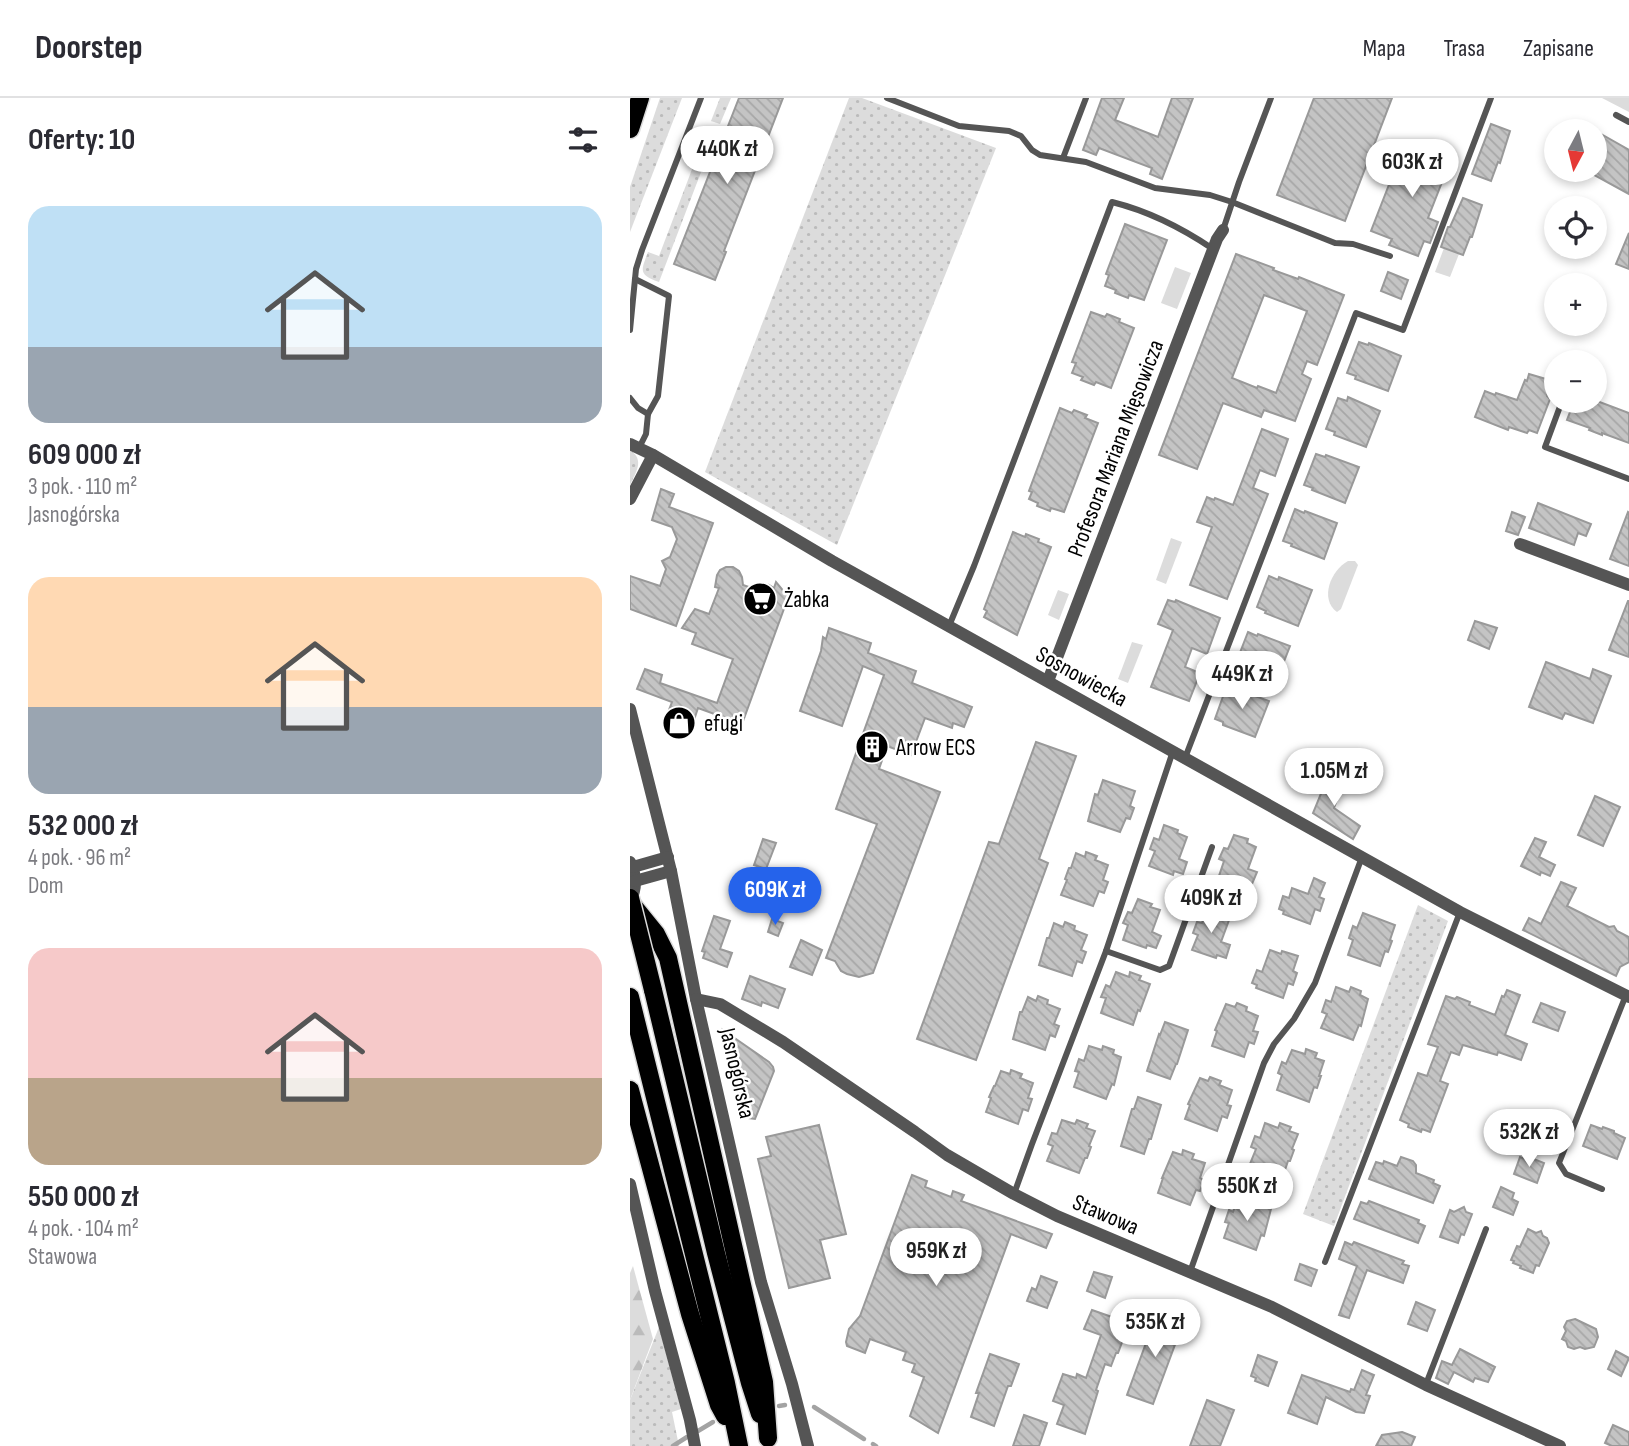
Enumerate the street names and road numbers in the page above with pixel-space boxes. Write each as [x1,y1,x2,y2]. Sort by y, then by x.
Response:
street label: Profesora Mariana Mięsowicza [1062,336,1170,561]
street label: Sosnowiecka [1031,640,1132,713]
street label: Jasnogórska [713,1024,761,1121]
street label: Stawowa [1068,1189,1143,1241]

